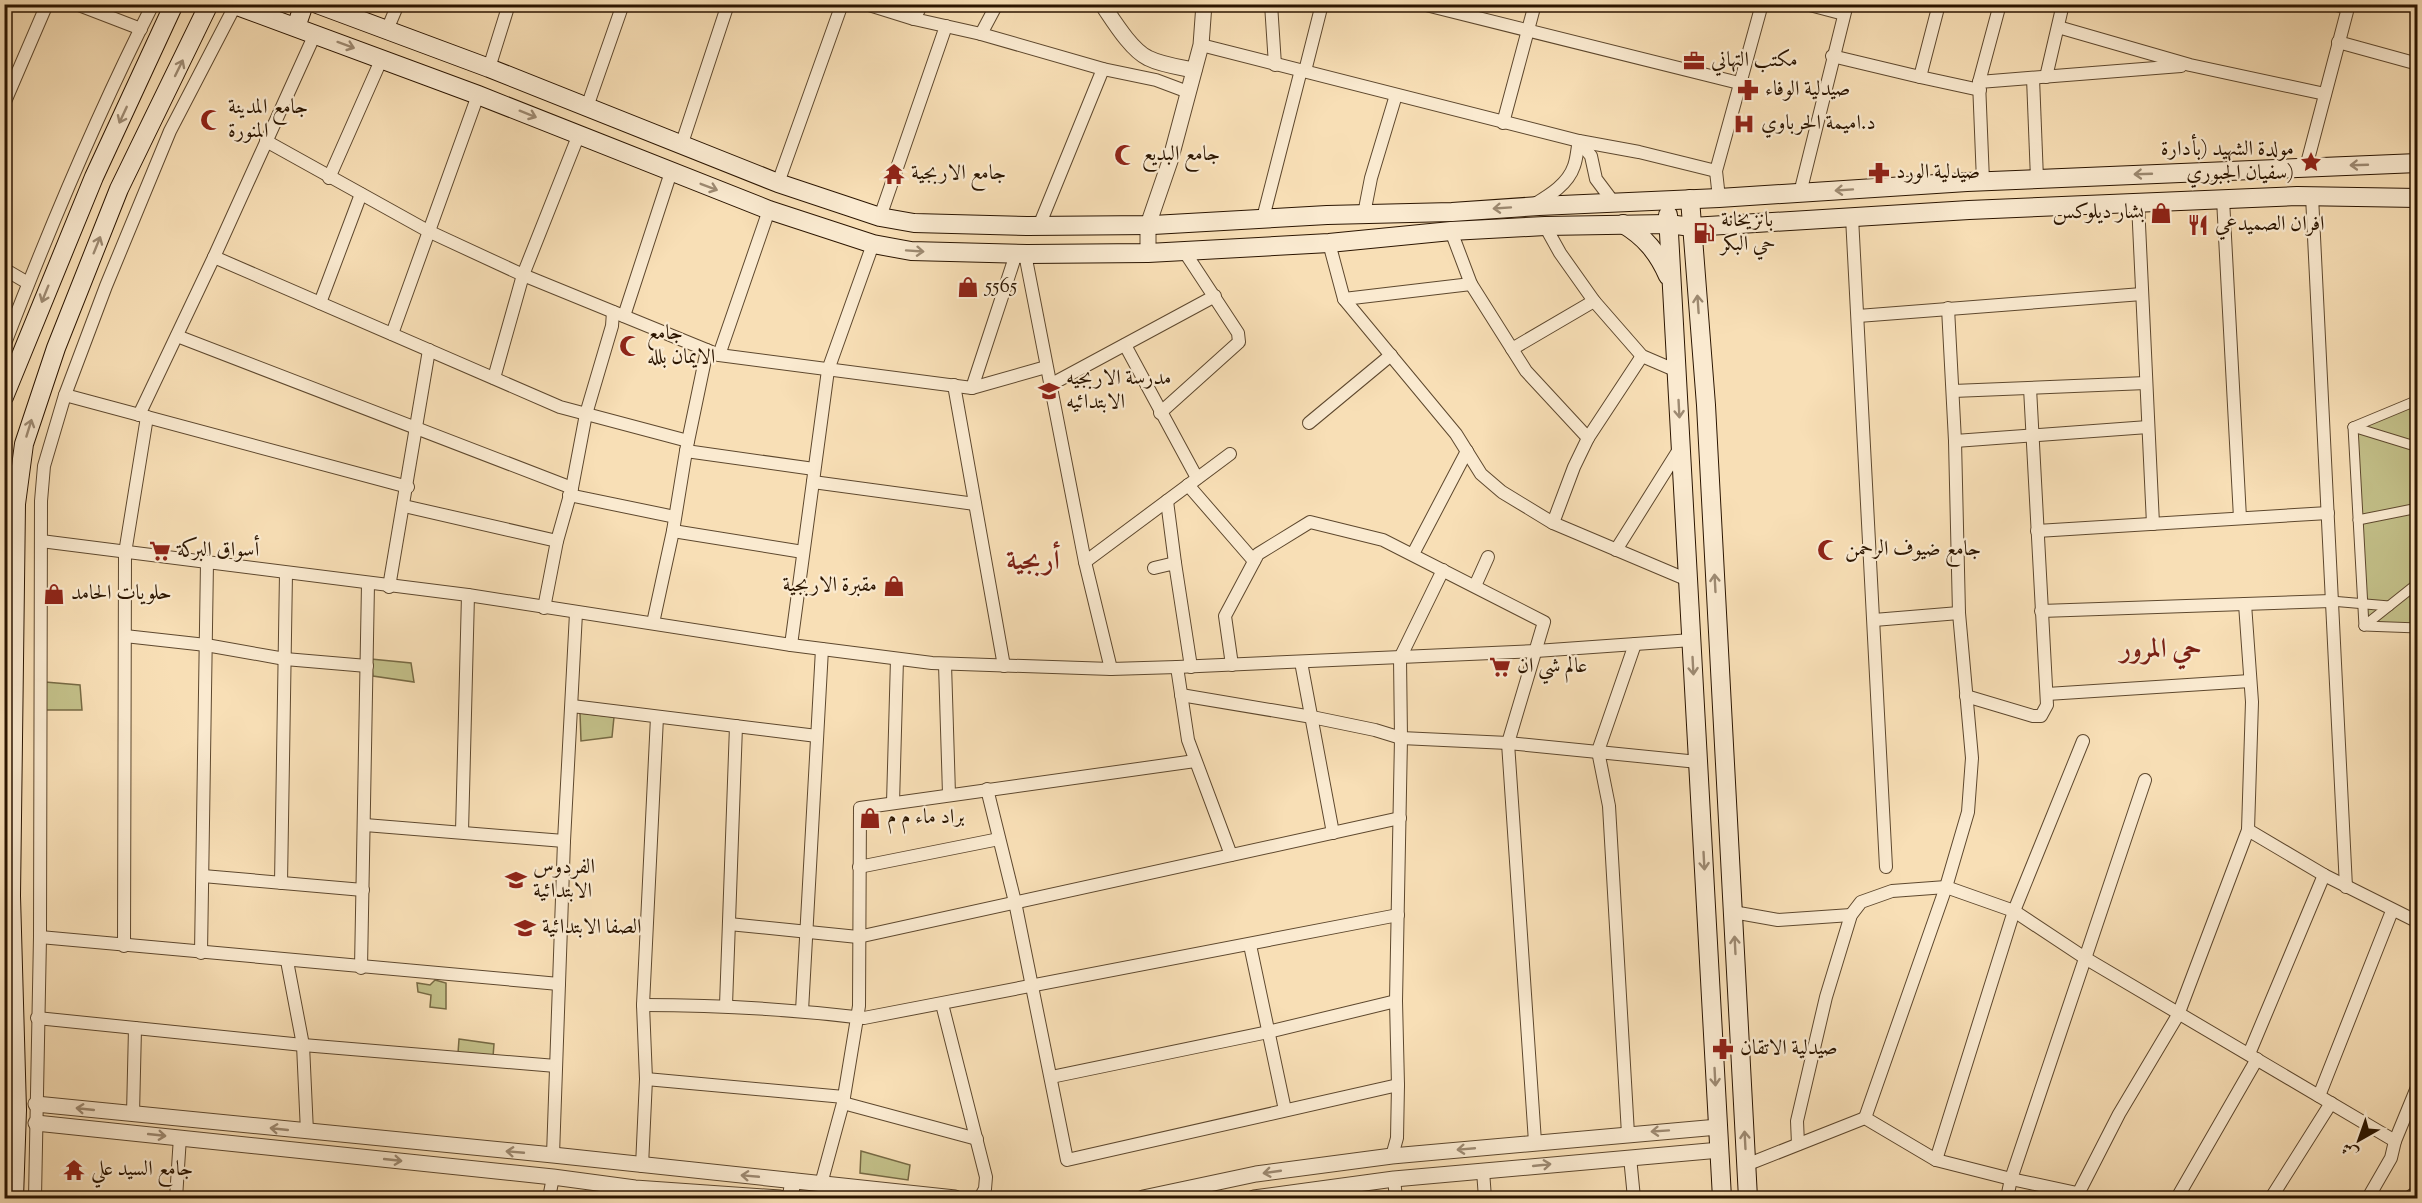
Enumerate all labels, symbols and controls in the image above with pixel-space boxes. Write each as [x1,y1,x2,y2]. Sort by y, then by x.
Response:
one-way arrow [336,40,355,51]
place label: مكتب التهاني [1711,46,1798,76]
office icon: مكتب التهاني [1682,49,1706,73]
one-way arrow [173,59,185,77]
place label: صيدلية الوفاء [1765,75,1850,105]
pharmacy icon: صيدلية الوفاء [1736,78,1760,102]
place label: جامع المدينة المنورة [228,93,308,147]
one-way arrow [116,105,128,123]
mosque icon: جامع المدينة المنورة [199,108,223,132]
place label: د.اميمة الحرباوي [1761,109,1876,139]
one-way arrow [519,110,537,121]
hospital icon: د.اميمة الحرباوي [1732,112,1756,136]
place label: مولدة الشهيد (بأدارة سفيان الجبوري) [2161,133,2294,189]
place label: جامع البديع [1142,140,1220,172]
mosque icon: جامع البديع [1113,143,1137,167]
place icon: مولدة الشهيد (بأدارة سفيان الجبوري) [2299,150,2323,174]
place label: صيدلية الورد [1896,158,1980,188]
place label: جامع الاربجية [911,159,1006,191]
one-way arrow [2350,160,2370,171]
pharmacy icon: صيدلية الورد [1867,161,1891,185]
temple icon: جامع الاربجية [882,162,906,186]
one-way arrow [2134,169,2154,180]
one-way arrow [700,182,718,193]
one-way arrow [1834,185,1854,196]
place label: بشار ديلوكس [2053,198,2144,228]
shop icon: بشار ديلوكس [2149,201,2173,225]
one-way arrow [1493,203,1513,214]
place label: بانزيخانة حي البكر [1719,206,1776,260]
place label: افران الصميدعي [2215,210,2325,240]
restaurant icon: افران الصميدعي [2186,213,2210,237]
fuel station icon: بانزيخانة حي البكر [1692,221,1716,245]
one-way arrow [92,236,103,255]
one-way arrow [905,246,924,257]
place label: 5565 [984,272,1017,302]
shop icon: 5565 [956,275,980,299]
one-way arrow [39,284,50,302]
one-way arrow [1692,295,1703,315]
place label: جامع الايمان بلله [647,319,715,373]
mosque icon: جامع الايمان بلله [618,334,642,358]
place label: مدرسة الاربجيه الابتدائيه [1066,364,1172,418]
school or university icon: مدرسة الاربجيه الابتدائيه [1037,379,1061,403]
one-way arrow [1674,398,1685,418]
one-way arrow [24,418,35,437]
place label: أسواق البركة [176,534,259,566]
place label: جامع ضيوف الرحمن [1845,535,1981,567]
mosque icon: جامع ضيوف الرحمن [1816,538,1840,562]
supermarket icon: أسواق البركة [148,539,172,563]
district label: أربجية [1006,541,1060,582]
place label: مقبرة الاربجية [782,571,877,601]
one-way arrow [1710,573,1721,593]
shop icon: مقبرة الاربجية [882,574,906,598]
place label: حلويات الحامد [71,579,172,609]
shop icon: حلويات الحامد [42,582,66,606]
district label: حي المرور [2117,631,2202,670]
place label: عالم شي ان [1517,652,1587,685]
supermarket icon: عالم شي ان [1488,655,1512,679]
one-way arrow [1688,656,1699,676]
place label: براد ماء م م [887,803,965,834]
shop icon: براد ماء م م [858,806,882,830]
one-way arrow [1698,850,1709,870]
place label: الفردوس الابتدائية [533,853,595,907]
school or university icon: الفردوس الابتدائية [504,868,528,892]
place label: الصفا الابتدائية [542,913,642,943]
school or university icon: الصفا الابتدائية [513,916,537,940]
one-way arrow [1730,936,1741,956]
place label: صيدلية الاتقان [1740,1034,1838,1064]
pharmacy icon: صيدلية الاتقان [1711,1037,1735,1061]
one-way arrow [1710,1066,1721,1086]
one-way arrow [75,1103,95,1114]
north arrow [2329,1110,2389,1170]
one-way arrow [269,1123,289,1134]
one-way arrow [1650,1126,1670,1137]
one-way arrow [147,1130,166,1141]
one-way arrow [1740,1131,1751,1151]
text: ش [2337,1136,2364,1163]
one-way arrow [1456,1144,1476,1155]
one-way arrow [505,1146,525,1157]
place label: جامع السيد علي [91,1155,193,1188]
one-way arrow [382,1155,402,1166]
temple icon: جامع السيد علي [62,1158,86,1182]
one-way arrow [1531,1159,1551,1170]
one-way arrow [1263,1167,1283,1178]
one-way arrow [741,1170,761,1181]

